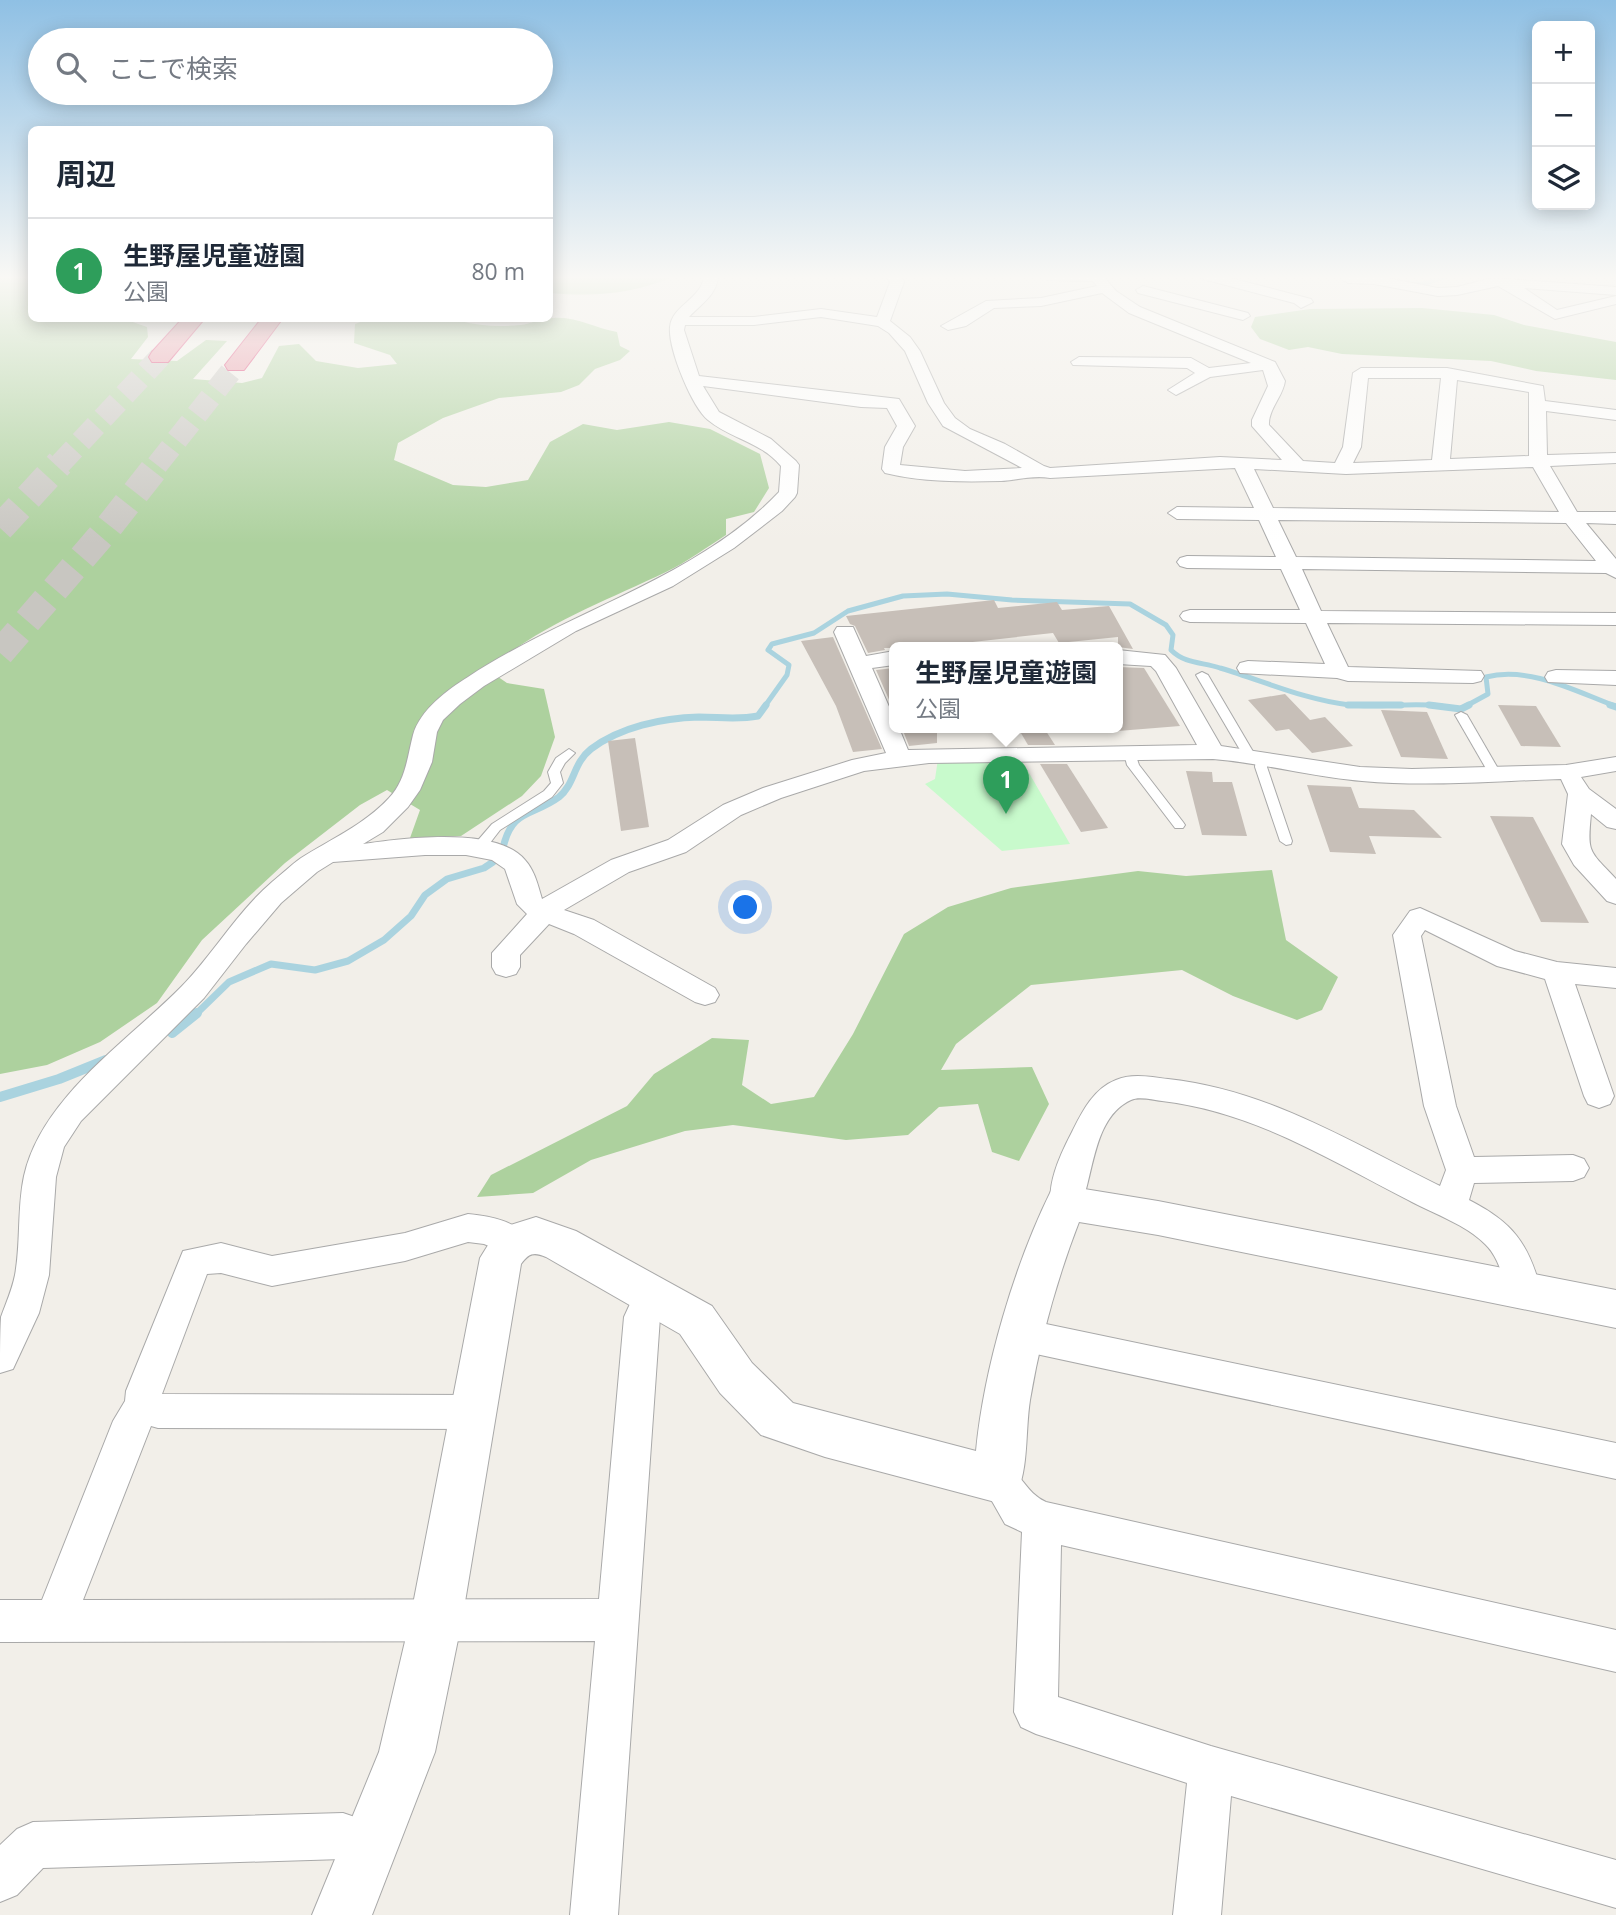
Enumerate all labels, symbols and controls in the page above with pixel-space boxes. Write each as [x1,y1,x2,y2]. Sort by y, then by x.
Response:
map controls [1532,21,1595,210]
button: + [1532,21,1595,84]
search box [28,28,553,105]
icon: search [52,48,90,86]
text: ここで検索 [108,50,238,86]
button: − [1532,84,1595,147]
button: layers [1532,147,1595,210]
text: 周辺 [56,153,116,194]
text: 生野屋児童遊園 [123,237,305,273]
text: 1 [72,255,86,287]
text: 80 m [471,255,525,287]
text: 公園 [123,275,169,307]
popup [889,642,1123,733]
text: 生野屋児童遊園 [915,654,1097,690]
text: 公園 [915,692,961,724]
pin: 1 [983,756,1029,814]
your location [728,890,762,924]

